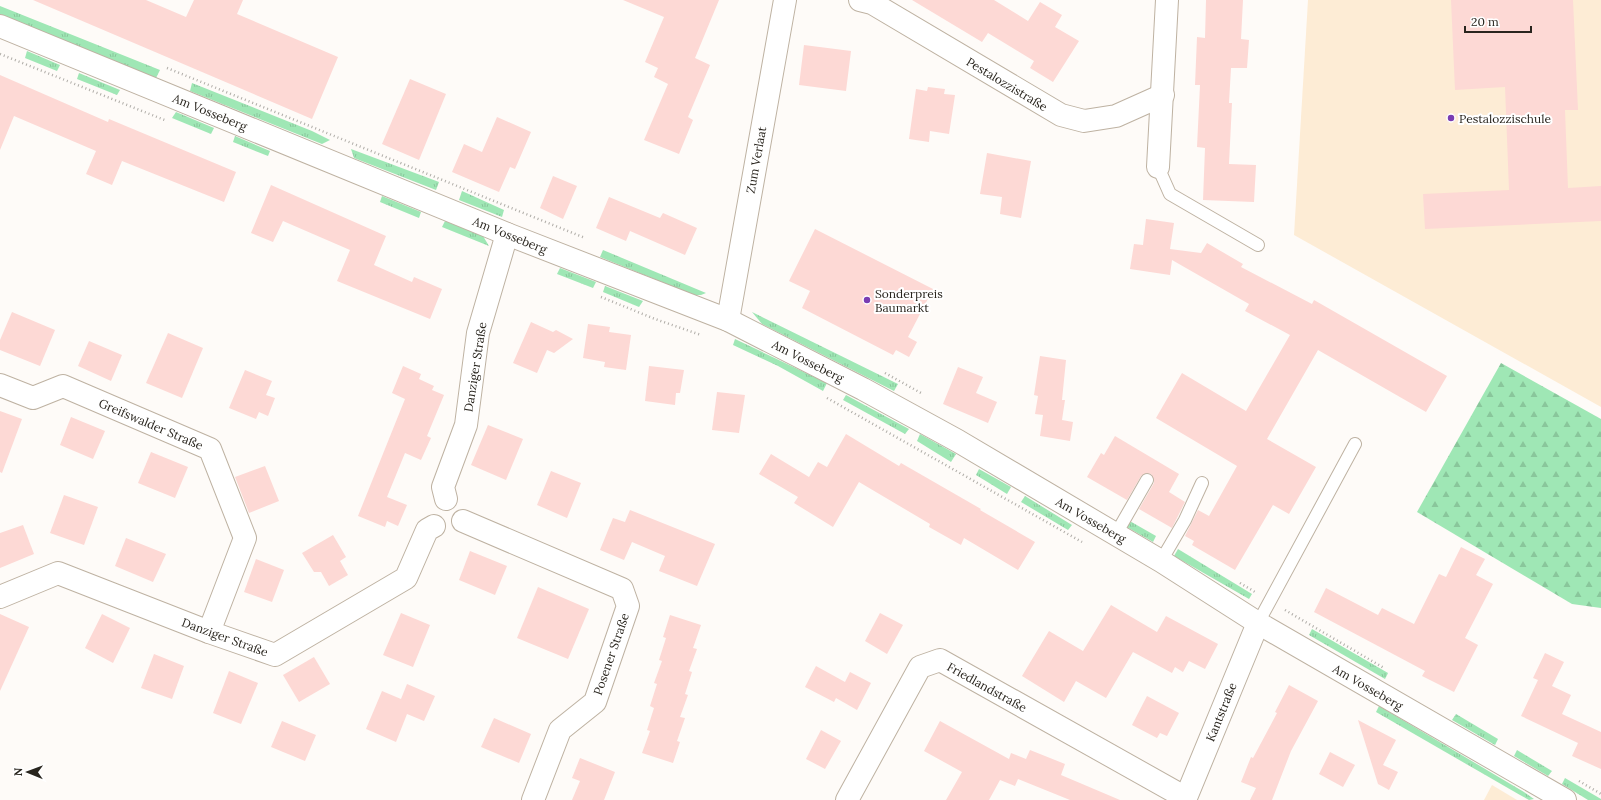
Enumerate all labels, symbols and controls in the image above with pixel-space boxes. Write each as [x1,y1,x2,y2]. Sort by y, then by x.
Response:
scale bar [1465,8,1531,34]
text: 20 m [1471,14,1499,29]
street label: Pestalozzistraße [964,54,1051,114]
street label: Am Vosseberg [170,90,250,134]
place label: Pestalozzischule [1459,111,1551,126]
marker: Pestalozzischule [1446,113,1456,123]
street label: Zum Verlaat [743,125,769,195]
street label: Am Vosseberg [470,213,550,257]
place label: Sonderpreis Baumarkt [875,286,943,315]
marker: Sonderpreis Baumarkt [862,295,872,305]
street label: Danziger Straße [460,321,490,413]
street label: Am Vosseberg [769,336,847,386]
street label: Greifswalder Straße [96,395,206,453]
street label: Am Vosseberg [1052,493,1129,546]
street label: Posener Straße [590,611,632,697]
street label: Danziger Straße [180,614,271,660]
street label: Friedlandstraße [945,659,1030,715]
street label: Am Vosseberg [1329,660,1406,713]
street label: Kantstraße [1202,680,1240,744]
north arrow [8,752,48,792]
text: N [11,767,25,776]

